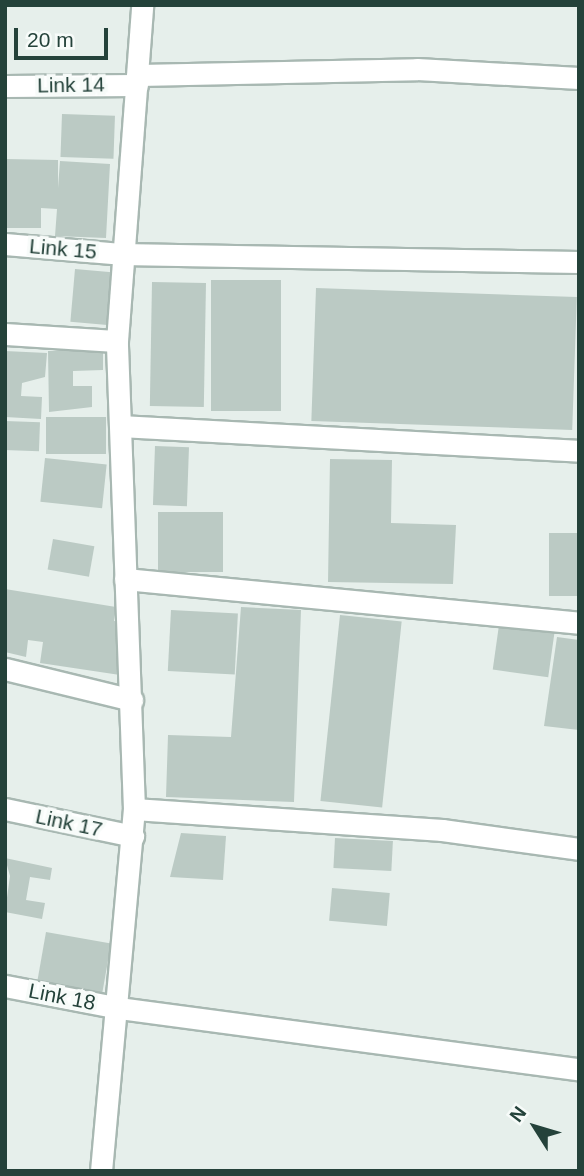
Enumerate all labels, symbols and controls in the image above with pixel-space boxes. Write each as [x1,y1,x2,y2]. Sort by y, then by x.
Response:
scale bar [18,14,112,58]
text: 20 m [27,28,74,51]
street label: Link 14 [37,72,105,98]
street label: Link 15 [28,233,98,265]
street label: Link 17 [33,804,105,842]
street label: Link 18 [26,978,98,1016]
north arrow [500,1092,570,1162]
text: N [505,1102,530,1126]

